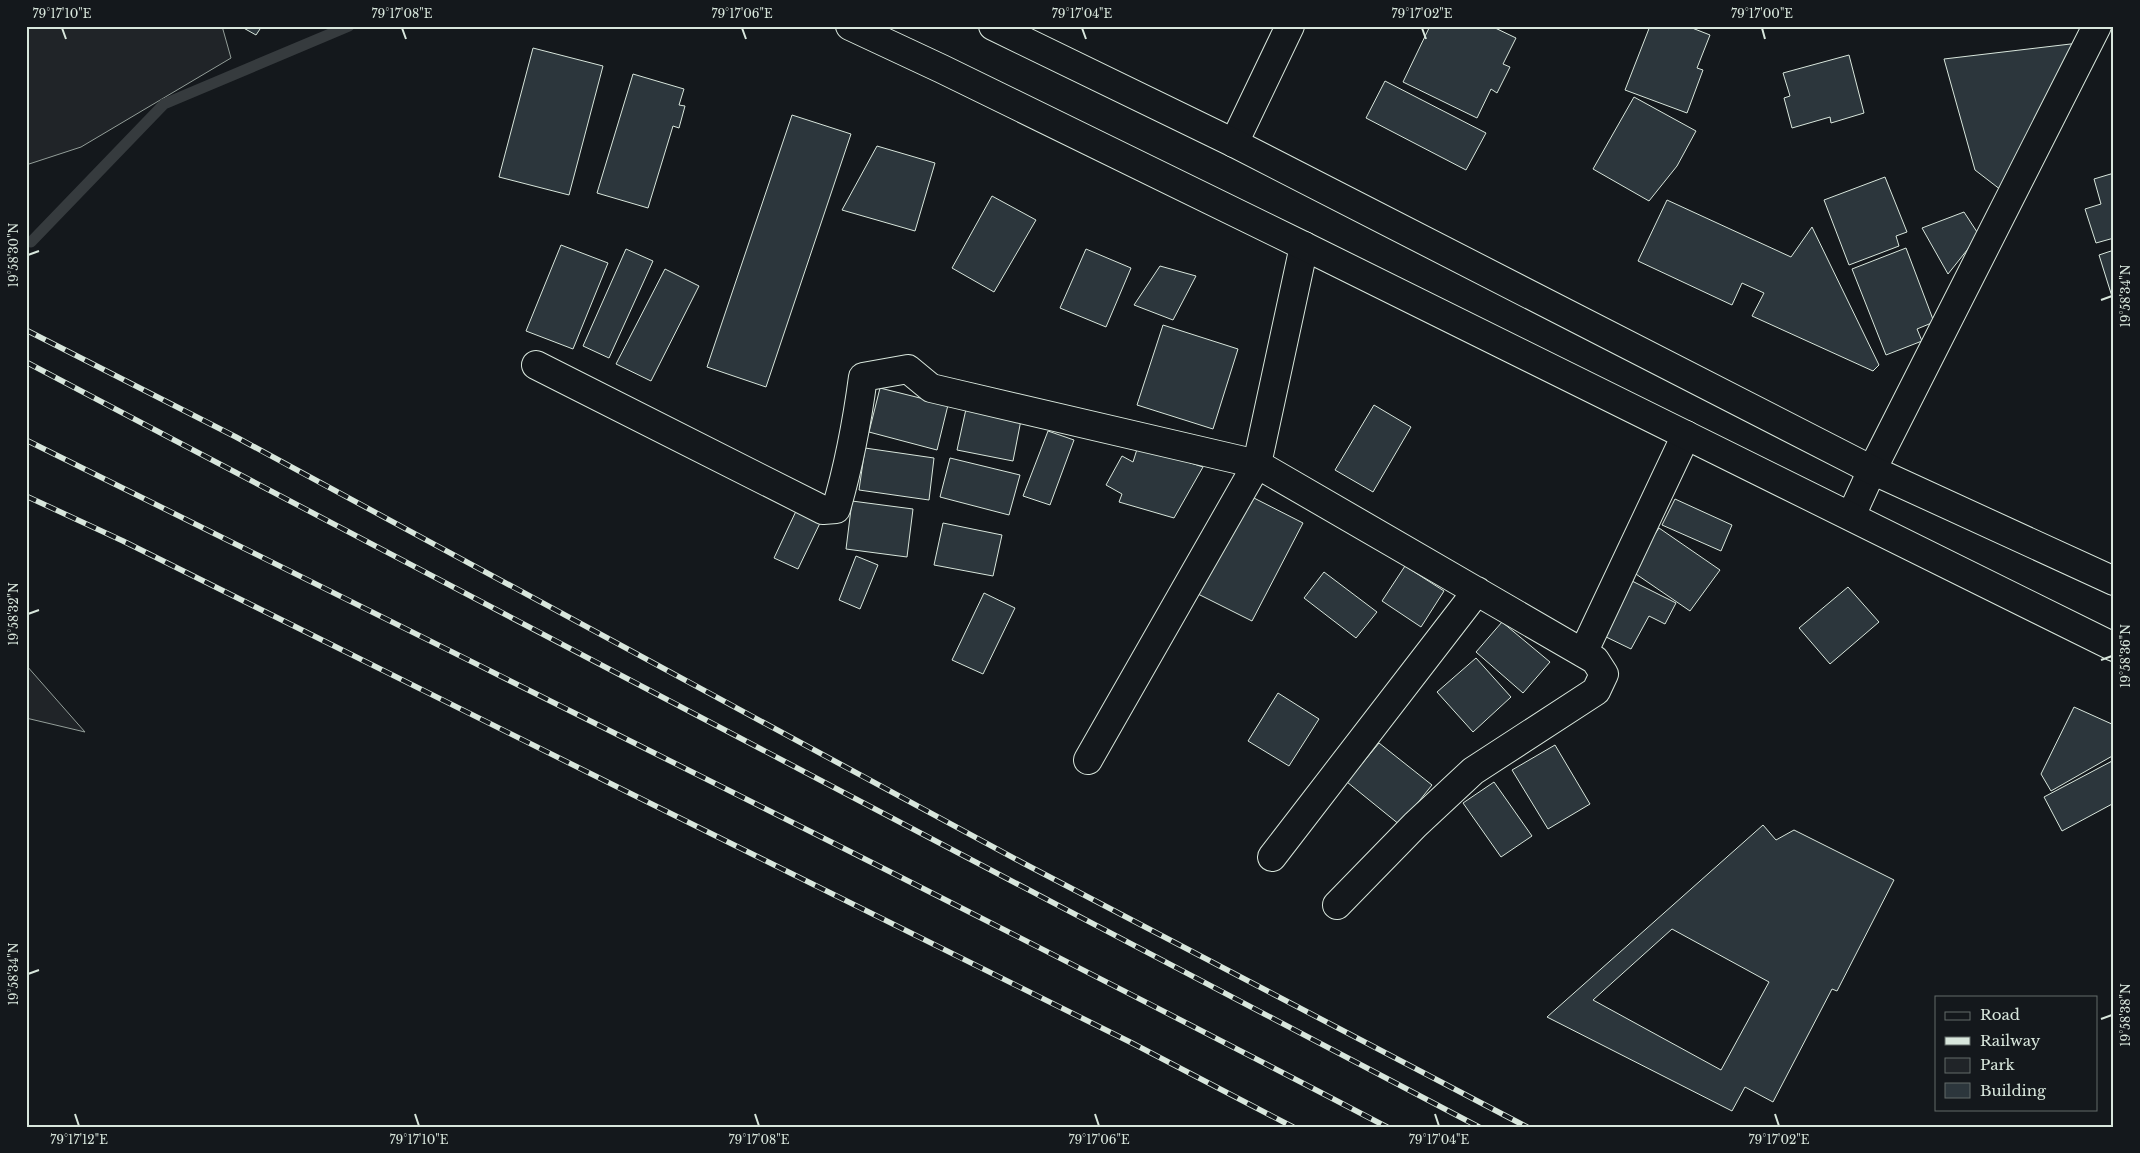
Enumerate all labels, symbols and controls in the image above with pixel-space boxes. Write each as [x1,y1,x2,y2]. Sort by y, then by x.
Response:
text: 79°17'10"E [33,6,92,21]
text: 79°17'08"E [372,6,433,21]
text: 79°17'06"E [711,6,773,21]
text: 79°17'04"E [1052,6,1112,21]
text: 79°17'02"E [1392,6,1453,21]
text: 79°17'00"E [1731,6,1793,21]
text: 19°58'30"N [6,222,21,287]
text: 19°58'34"N [2118,264,2133,328]
text: 19°58'32"N [6,582,21,646]
text: 19°58'36"N [2118,624,2133,688]
text: 19°58'34"N [6,942,21,1006]
text: 19°58'38"N [2118,983,2133,1047]
legend [1935,996,2098,1110]
text: Road [1980,1005,2020,1024]
text: Railway [1980,1031,2041,1050]
text: Park [1980,1055,2016,1074]
text: Building [1980,1081,2047,1100]
text: 79°17'12"E [50,1132,108,1147]
text: 79°17'10"E [390,1132,449,1147]
text: 79°17'08"E [729,1132,790,1147]
text: 79°17'06"E [1068,1132,1130,1147]
text: 79°17'04"E [1409,1132,1469,1147]
text: 79°17'02"E [1749,1132,1810,1147]

